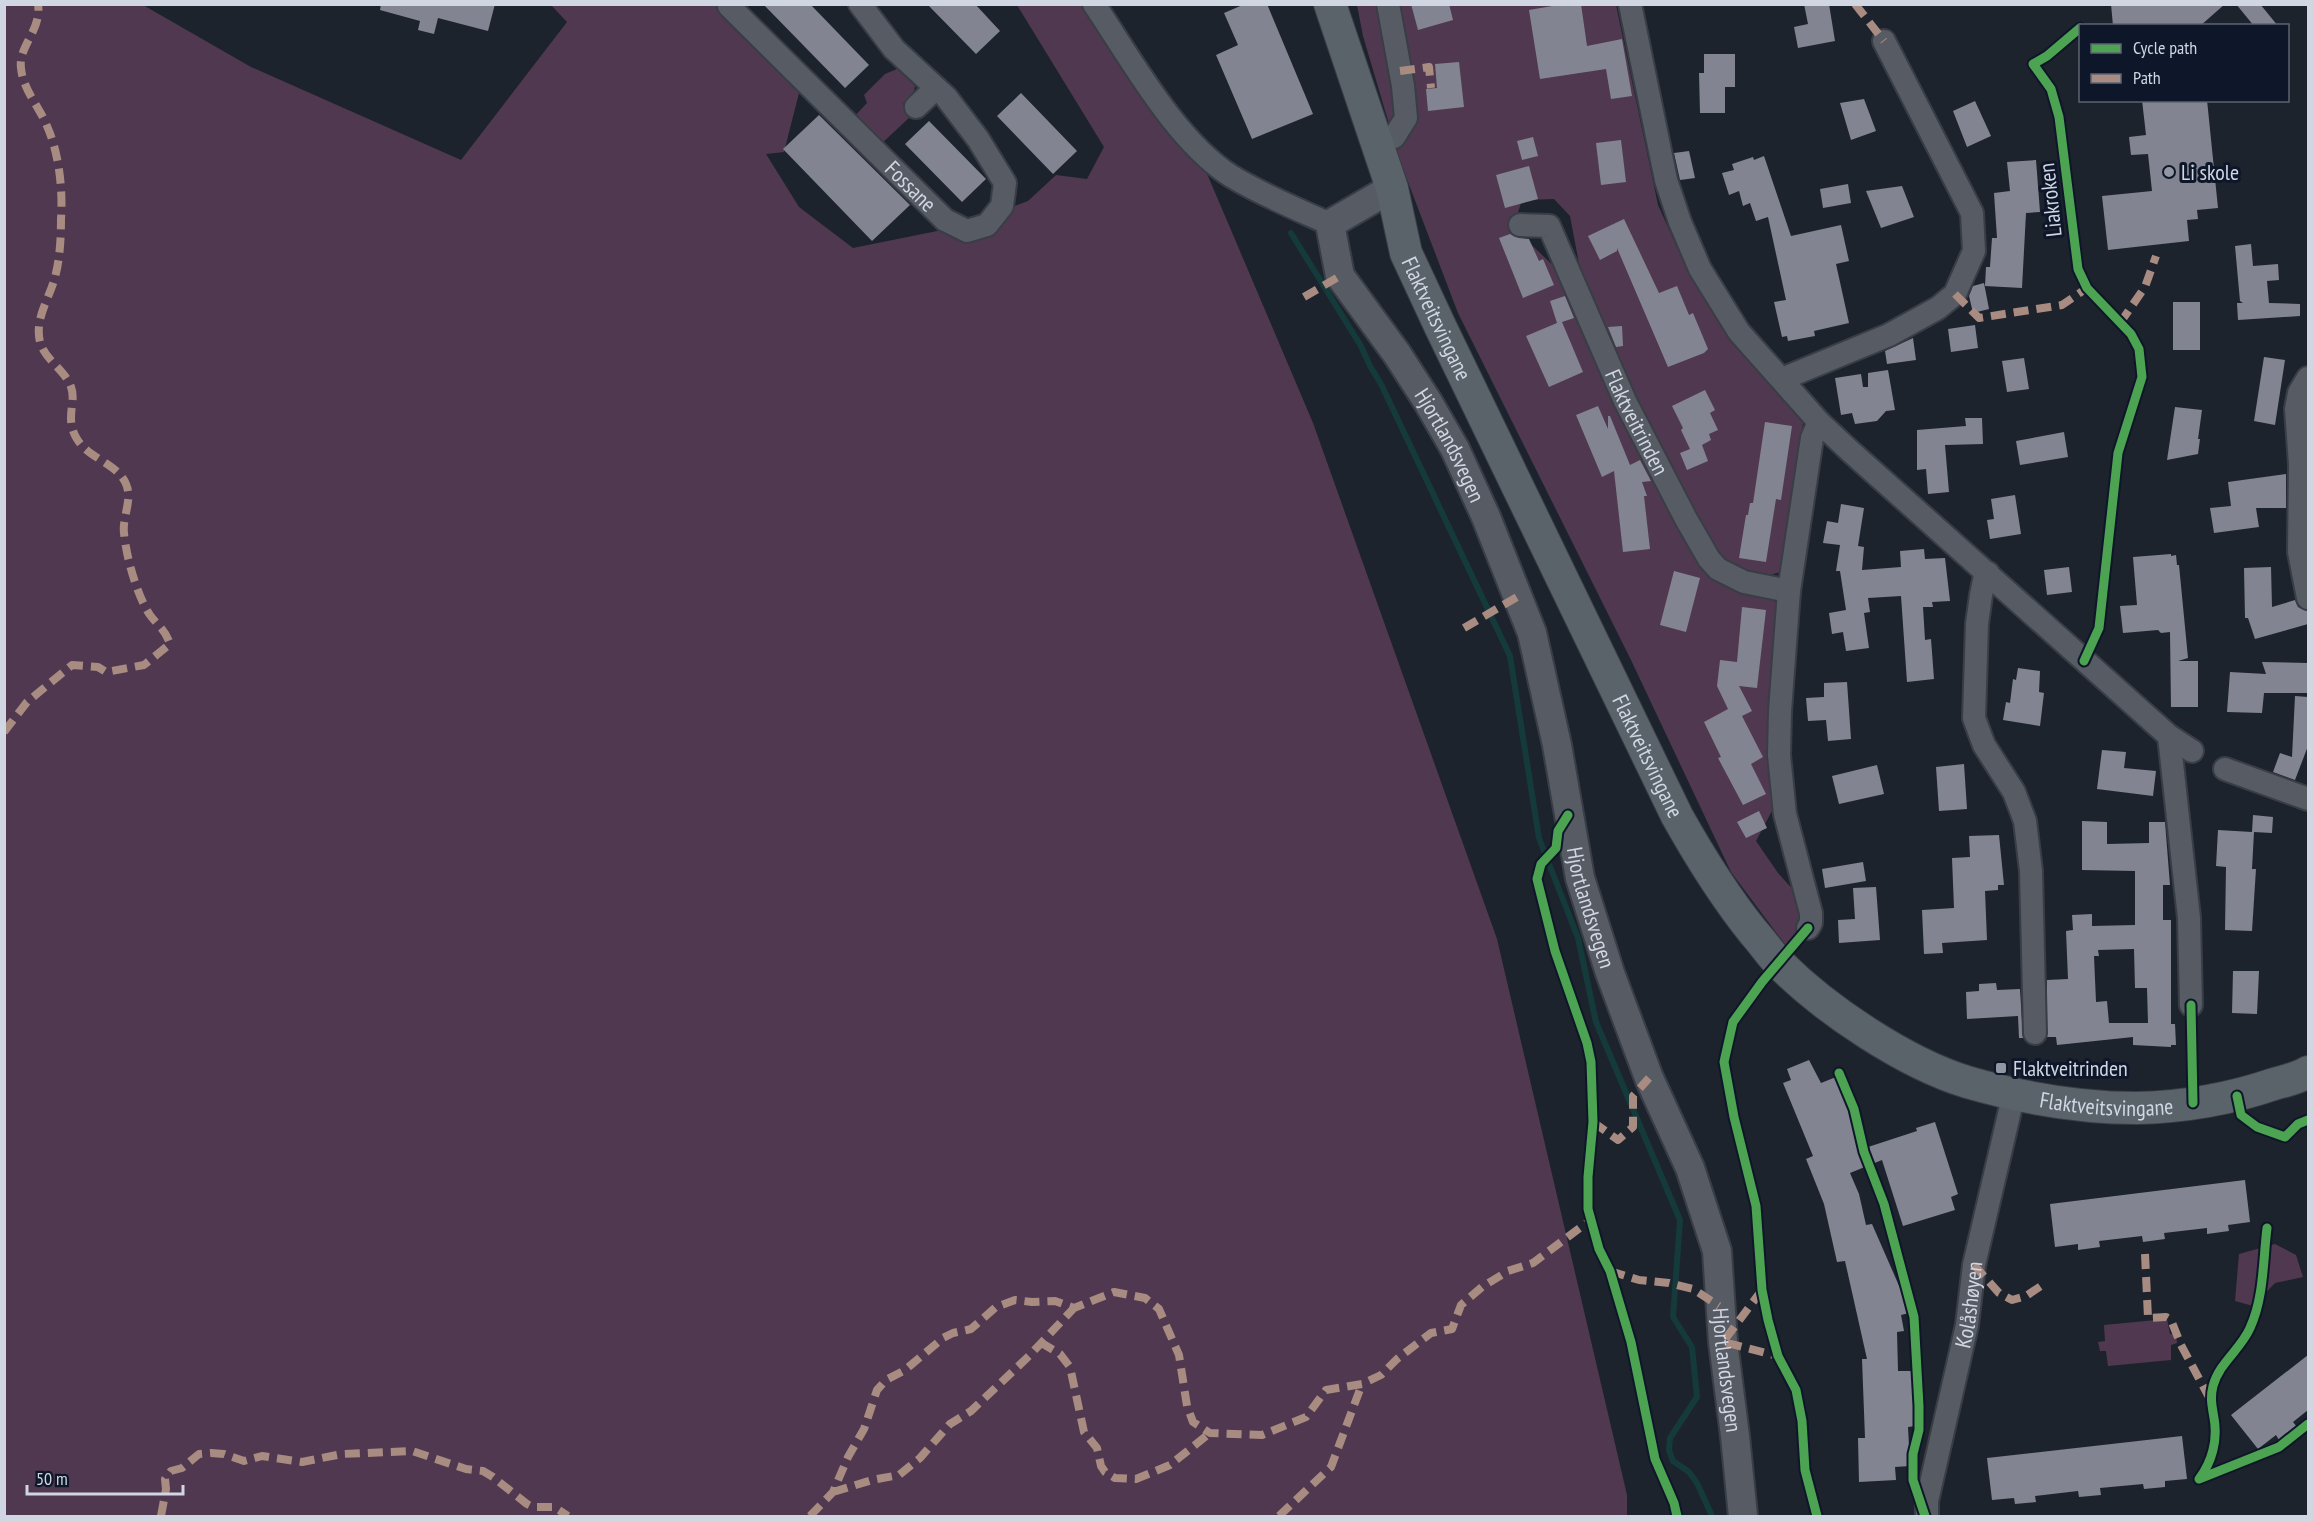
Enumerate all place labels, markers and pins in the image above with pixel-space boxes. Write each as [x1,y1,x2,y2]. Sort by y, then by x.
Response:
place label: Li skole [2181,158,2239,186]
marker: Li skole [2162,165,2176,179]
place label: Flaktveitrinden [2013,1054,2128,1082]
marker: Flaktveitrinden [1994,1061,2008,1075]

